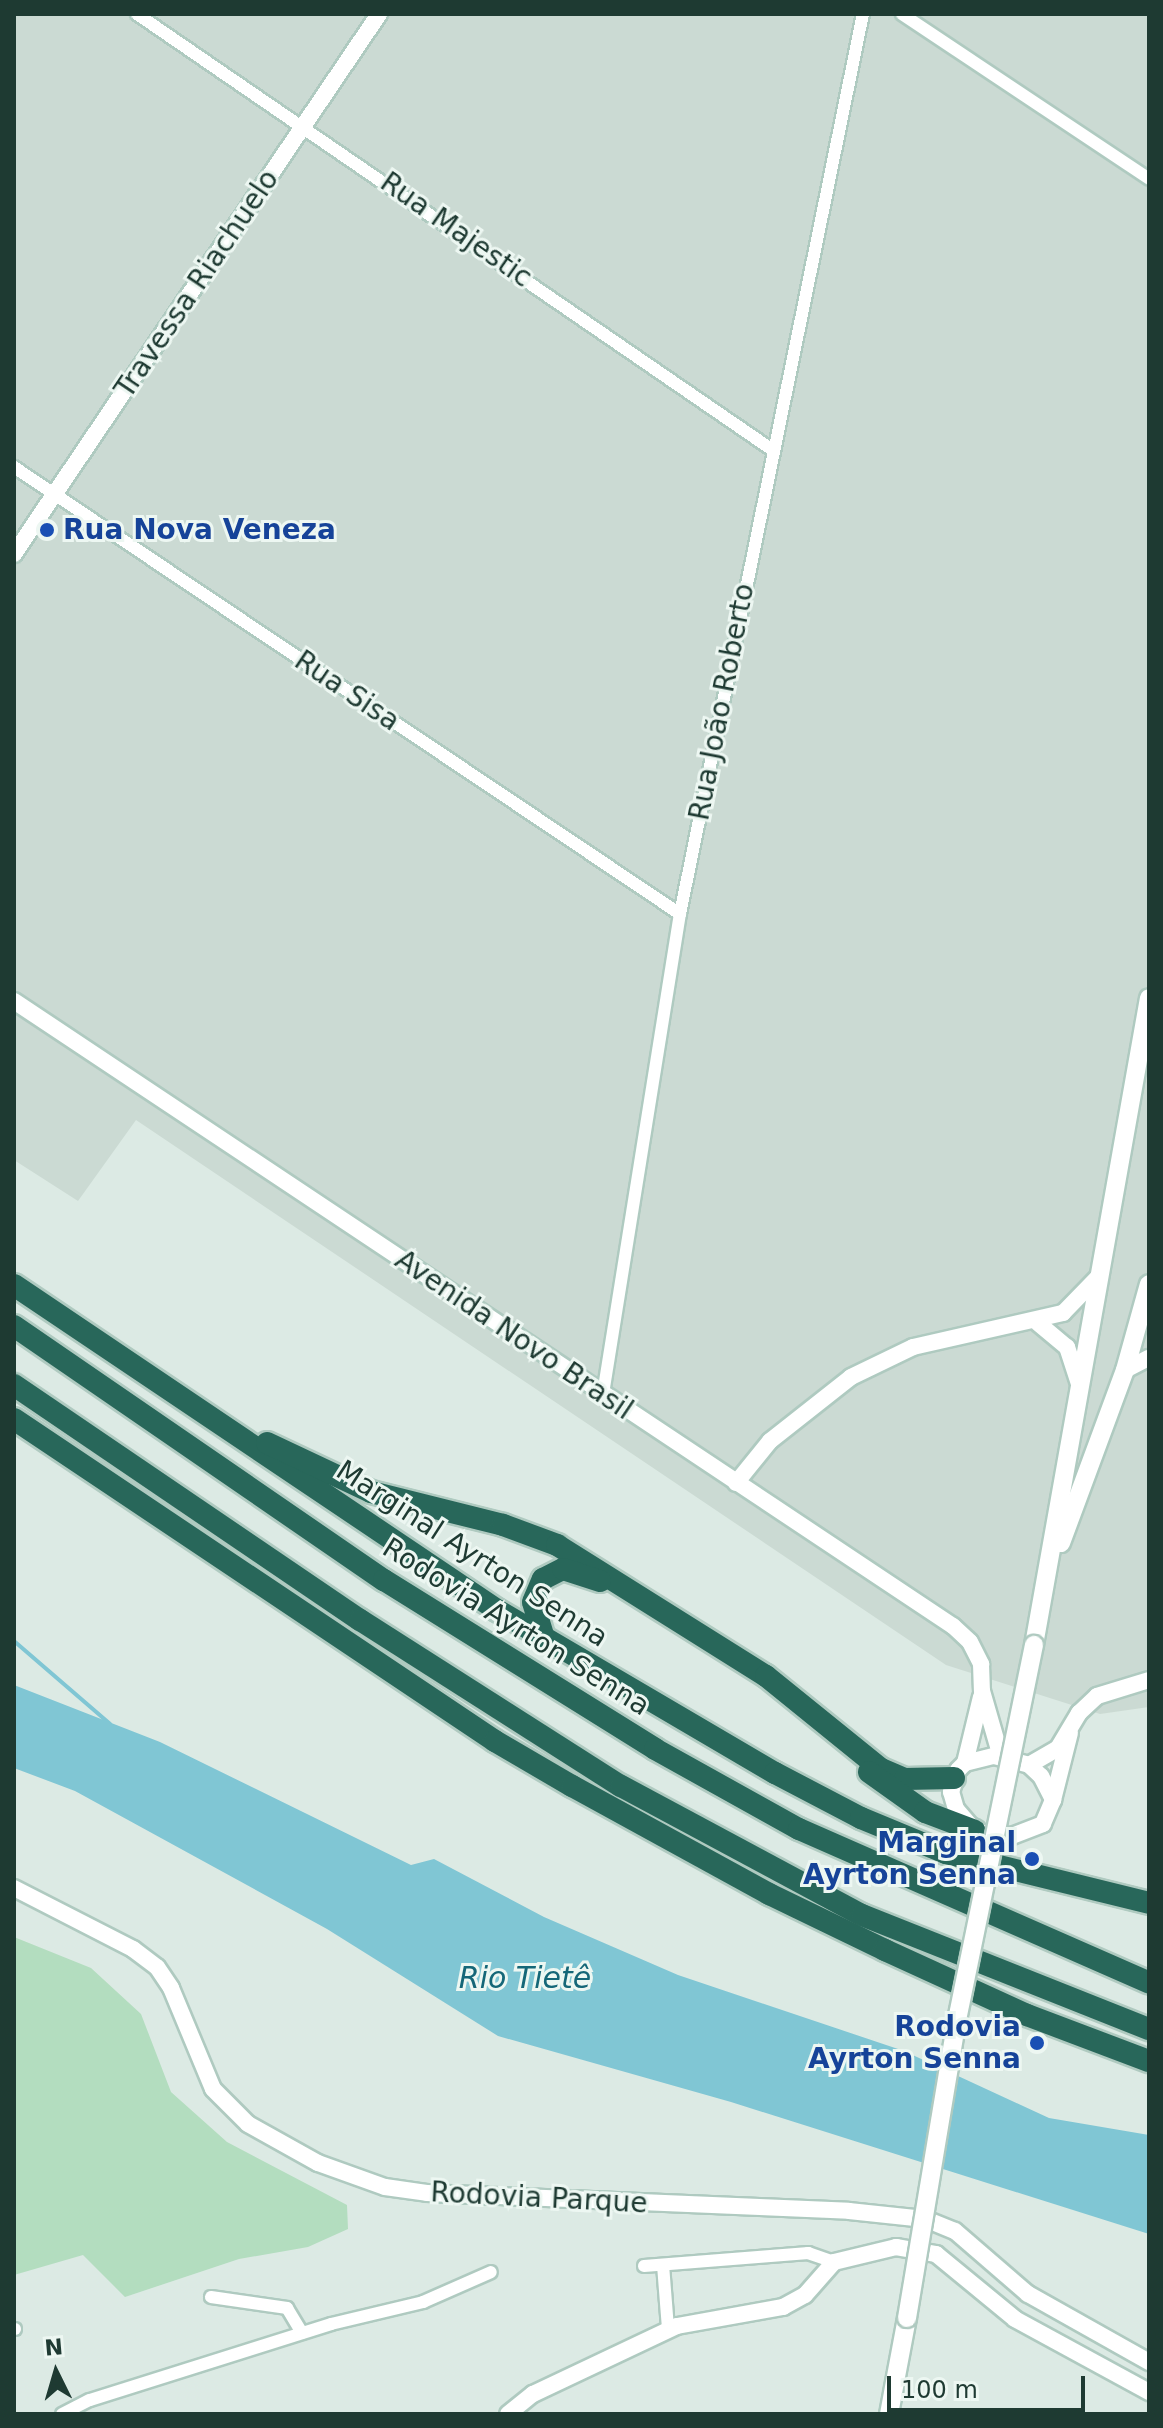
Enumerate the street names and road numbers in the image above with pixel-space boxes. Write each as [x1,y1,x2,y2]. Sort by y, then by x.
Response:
street label: Travessa Riachuelo [108,163,286,405]
street label: Rua Majestic [374,165,538,295]
street label: Rua João Roberto [683,581,761,823]
street label: Rua Sisa [288,644,406,738]
street label: Avenida Novo Brasil [389,1243,639,1427]
street label: Marginal Ayrton Senna [330,1454,614,1654]
street label: Rodovia Ayrton Senna [376,1531,656,1723]
street label: Rodovia Parque [430,2176,648,2220]

